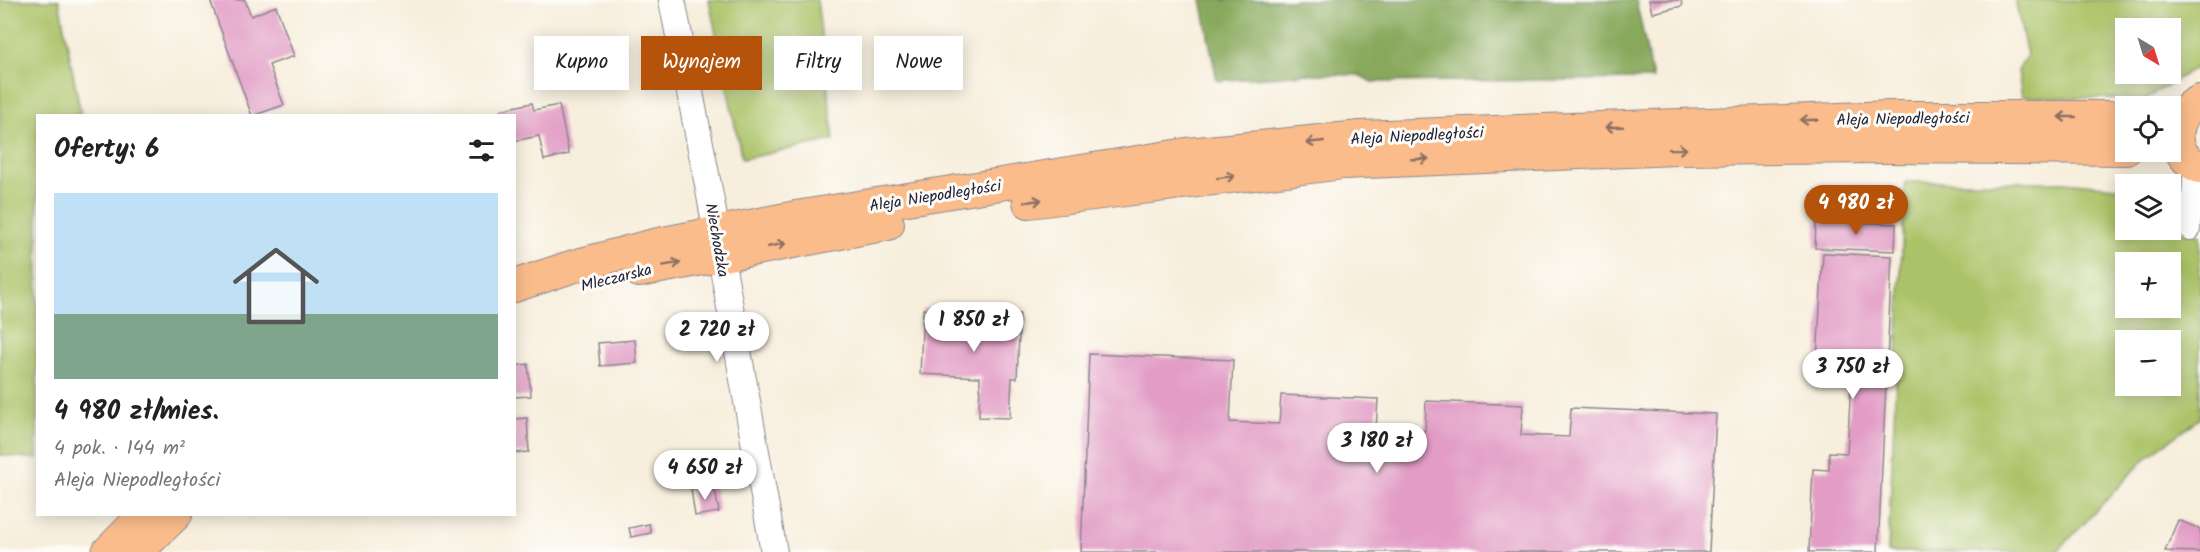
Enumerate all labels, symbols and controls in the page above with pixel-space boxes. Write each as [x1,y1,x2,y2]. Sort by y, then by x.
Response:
north arrow [2115,18,2181,84]
map controls [2115,18,2181,396]
chip: Kupno [534,36,629,90]
chip: Wynajem [641,36,762,90]
chip: Filtry [774,36,862,90]
chip: Nowe [874,36,963,90]
button: locate [2115,96,2181,162]
street label: Aleja Niepodległości [1836,106,1971,133]
one-way arrow [2058,111,2078,123]
one-way arrow [1800,115,1820,126]
street label: Aleja Niepodległości [1350,120,1485,152]
one-way arrow [1605,122,1625,133]
text: Oferty: 6 [54,129,159,171]
icon: filters [465,134,498,167]
one-way arrow [1305,136,1325,147]
one-way arrow [1667,143,1687,155]
one-way arrow [1410,154,1430,165]
one-way arrow [1216,171,1236,182]
street label: Aleja Niepodległości [868,174,1004,219]
button: layers [2115,174,2181,240]
pin: 4 980 zł [1794,185,1918,236]
text: 4 980 zł [1818,188,1894,220]
one-way arrow [1022,195,1042,206]
street label: Niechodzka [698,201,735,279]
icon: home [222,232,330,340]
one-way arrow [767,239,787,250]
button: + [2115,252,2181,318]
street label: Mleczarska [578,258,655,299]
one-way arrow [662,258,682,269]
pin: 1 850 zł [912,302,1036,353]
text: 1 850 zł [939,305,1009,337]
pin: 2 720 zł [655,312,779,363]
text: 2 720 zł [679,315,755,347]
button: − [2115,330,2181,396]
pin: 3 750 zł [1791,349,1915,400]
text: 3 750 zł [1816,352,1890,384]
text: 4 980 zł/mies. [54,391,219,433]
pin: 3 180 zł [1315,423,1439,474]
text: 3 180 zł [1341,426,1413,458]
text: 4 pok. · 144 m² [54,433,185,465]
pin: 4 650 zł [643,450,767,501]
text: 4 650 zł [668,453,742,485]
text: Aleja Niepodległości [54,465,220,497]

